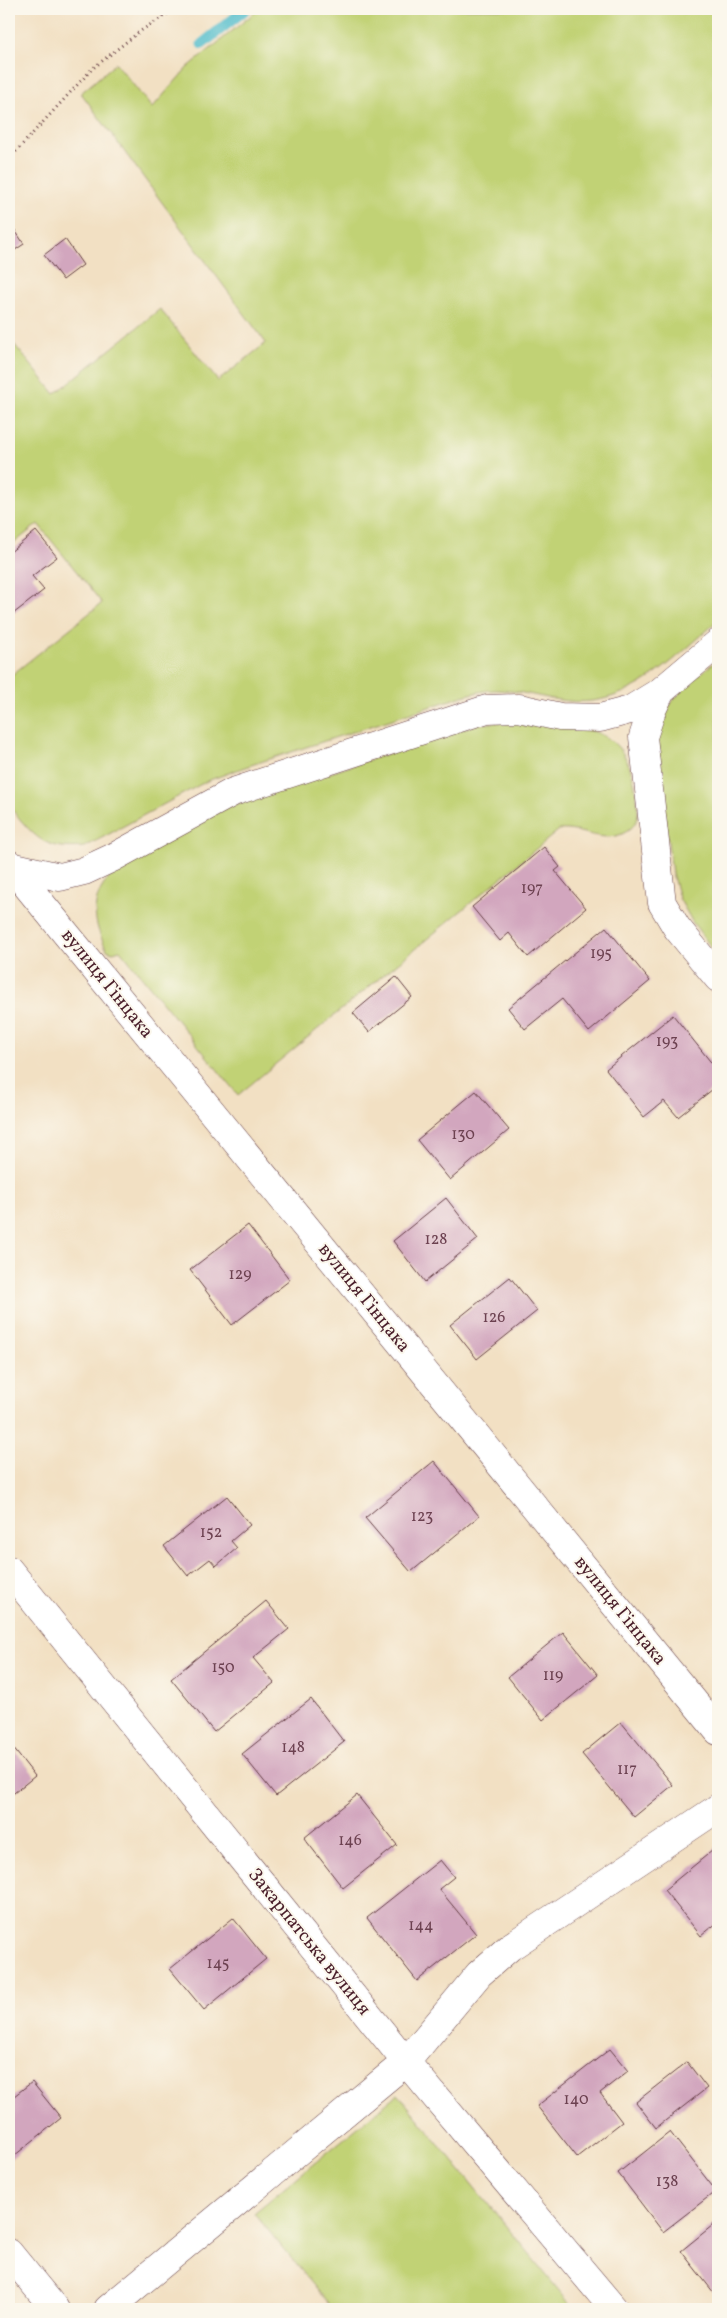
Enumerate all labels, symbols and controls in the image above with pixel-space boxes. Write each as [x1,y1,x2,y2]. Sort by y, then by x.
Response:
house number: 197 [521,878,543,900]
street label: вулиця Гінцака [55,924,159,1044]
house number: 195 [590,943,612,965]
house number: 193 [656,1031,678,1053]
house number: 130 [451,1124,475,1146]
house number: 128 [425,1229,447,1251]
street label: вулиця Гінцака [312,1238,416,1358]
house number: 129 [229,1264,251,1286]
house number: 126 [483,1307,505,1329]
house number: 123 [411,1506,433,1528]
house number: 152 [200,1522,222,1544]
street label: вулиця Гінцака [568,1551,672,1671]
house number: 150 [211,1657,235,1679]
house number: 119 [543,1665,563,1687]
house number: 148 [281,1737,305,1759]
house number: 117 [617,1759,637,1781]
house number: 146 [338,1830,362,1852]
street label: Закарпатська вулиця [241,1863,377,2021]
house number: 144 [408,1915,434,1937]
house number: 145 [207,1953,229,1975]
house number: 140 [563,2089,589,2111]
house number: 138 [656,2171,678,2193]

